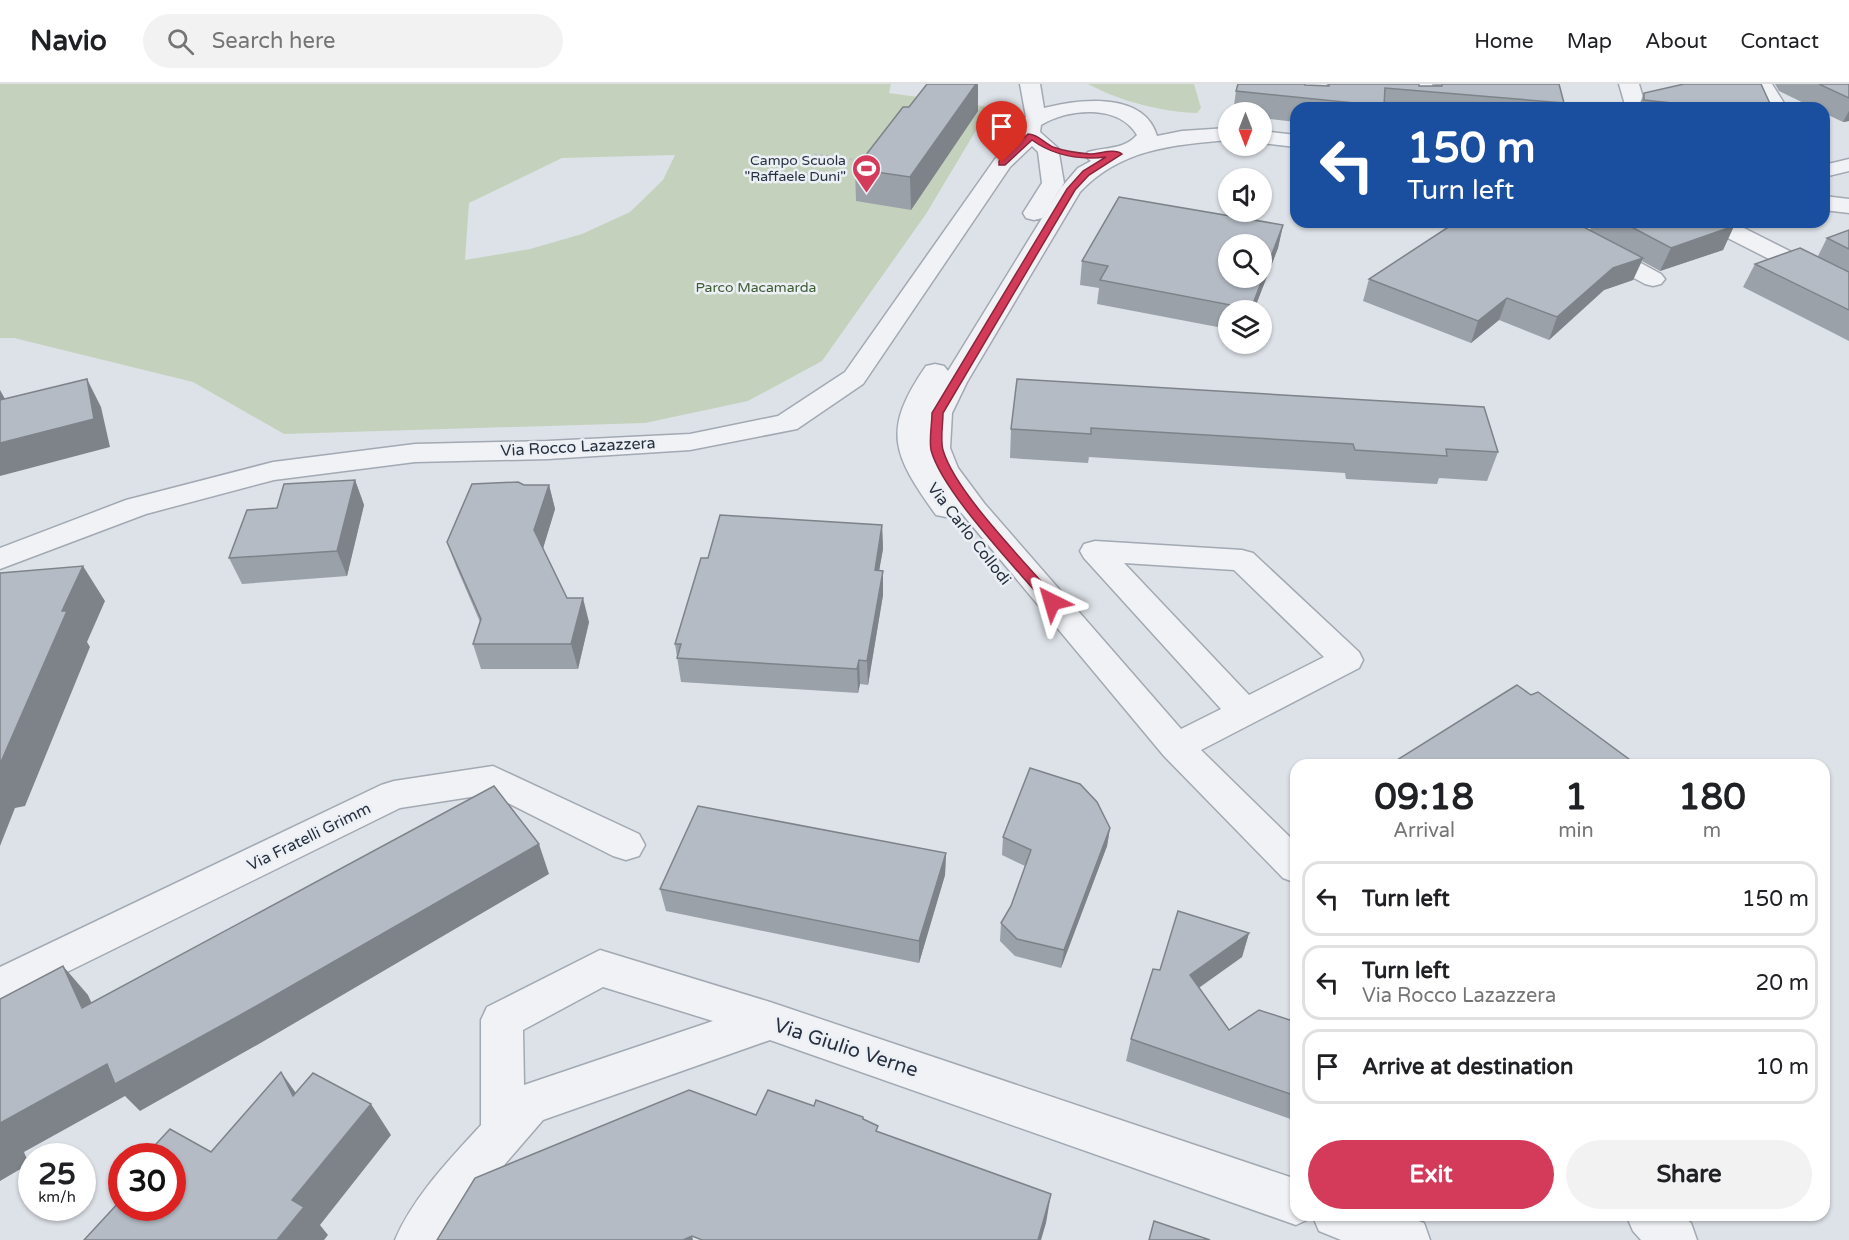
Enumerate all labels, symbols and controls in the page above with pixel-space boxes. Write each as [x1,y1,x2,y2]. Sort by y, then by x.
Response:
search box [143,14,563,68]
text: Navio [30,24,107,58]
icon: search [164,25,197,58]
text: Search here [212,28,336,54]
text: Home [1474,29,1534,54]
text: Map [1567,29,1612,54]
text: About [1645,29,1707,54]
text: Contact [1740,29,1819,54]
pin [976,101,1027,163]
north arrow [1218,102,1272,156]
map controls [1218,102,1272,354]
icon: arrive [985,110,1018,143]
text: 150 m [1407,123,1536,174]
icon: left [1308,126,1386,204]
place label: Campo Scuola "Raffaele Duni" [744,152,846,185]
sports icon: Campo Scuola "Raffaele Duni" [851,152,883,194]
button: sound [1218,168,1272,222]
text: Turn left [1407,174,1514,207]
button: search [1218,234,1272,288]
park label: Parco Macamarda [696,279,816,296]
button: layers [1218,300,1272,354]
street label: Via Rocco Lazazzera [500,433,656,461]
street label: Via Carlo Collodi [923,479,1015,589]
position arrow [1020,570,1084,634]
text: 09:18 [1374,776,1474,819]
text: 1 [1565,776,1587,819]
text: 180 [1678,776,1746,819]
street label: Via Fratelli Grimm [244,798,374,876]
text: Arrival [1393,819,1455,843]
text: min [1558,819,1594,843]
text: m [1703,819,1721,843]
icon: left [1311,882,1344,915]
text: Turn left [1362,886,1450,912]
text: 150 m [1742,886,1809,912]
text: Turn left [1362,958,1450,984]
icon: left [1311,966,1344,999]
text: 20 m [1755,970,1809,996]
text: Via Rocco Lazazzera [1362,984,1556,1008]
street label: Via Giulio Verne [771,1013,921,1083]
icon: arrive [1311,1050,1344,1083]
text: Arrive at destination [1362,1054,1573,1080]
text: 10 m [1755,1054,1809,1080]
button: Exit [1308,1140,1554,1209]
button: Share [1566,1140,1812,1209]
speed limit sign: 30 [108,1143,186,1221]
text: 25 [38,1156,76,1193]
text: km/h [38,1188,76,1206]

